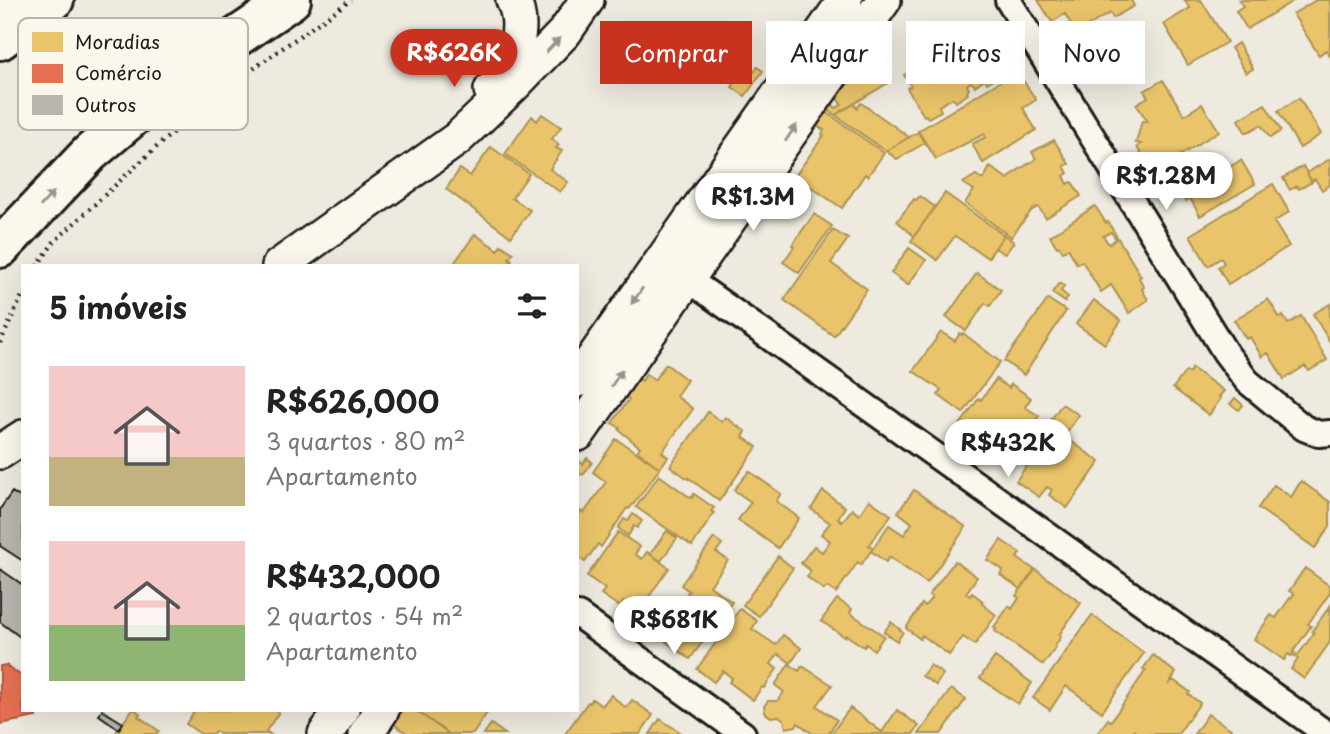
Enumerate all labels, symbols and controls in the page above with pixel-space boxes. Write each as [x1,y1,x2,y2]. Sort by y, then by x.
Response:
legend [18,18,248,130]
chip: Comprar [600,21,752,84]
chip: Alugar [766,21,892,84]
chip: Filtros [906,21,1025,84]
chip: Novo [1039,21,1145,84]
text: Moradias [75,27,160,55]
pin: R$626K [397,29,511,89]
text: R$626K [406,34,502,69]
one-way arrow [544,37,560,54]
text: Comércio [75,58,162,86]
text: Outros [75,90,136,118]
one-way arrow [784,124,798,142]
pin: R$1.28M [1101,152,1231,212]
text: R$1.28M [1116,157,1216,192]
pin: R$1.3M [696,174,810,233]
text: R$1.3M [711,178,795,213]
one-way arrow [38,190,55,207]
text: 5 imóveis [49,284,187,329]
icon: filters [513,287,551,325]
one-way arrow [630,287,644,305]
one-way arrow [610,369,624,387]
text: R$626,000 [266,378,439,423]
icon: home [105,394,189,478]
pin: R$432K [951,420,1065,479]
text: 3 quartos · 80 m² [266,423,466,458]
text: R$432K [960,424,1056,459]
text: Apartamento [266,458,418,493]
text: R$432,000 [266,553,440,598]
icon: home [105,569,189,653]
pin: R$681K [617,596,731,656]
text: 2 quartos · 54 m² [266,598,463,633]
text: R$681K [630,601,718,636]
text: Apartamento [266,633,418,668]

